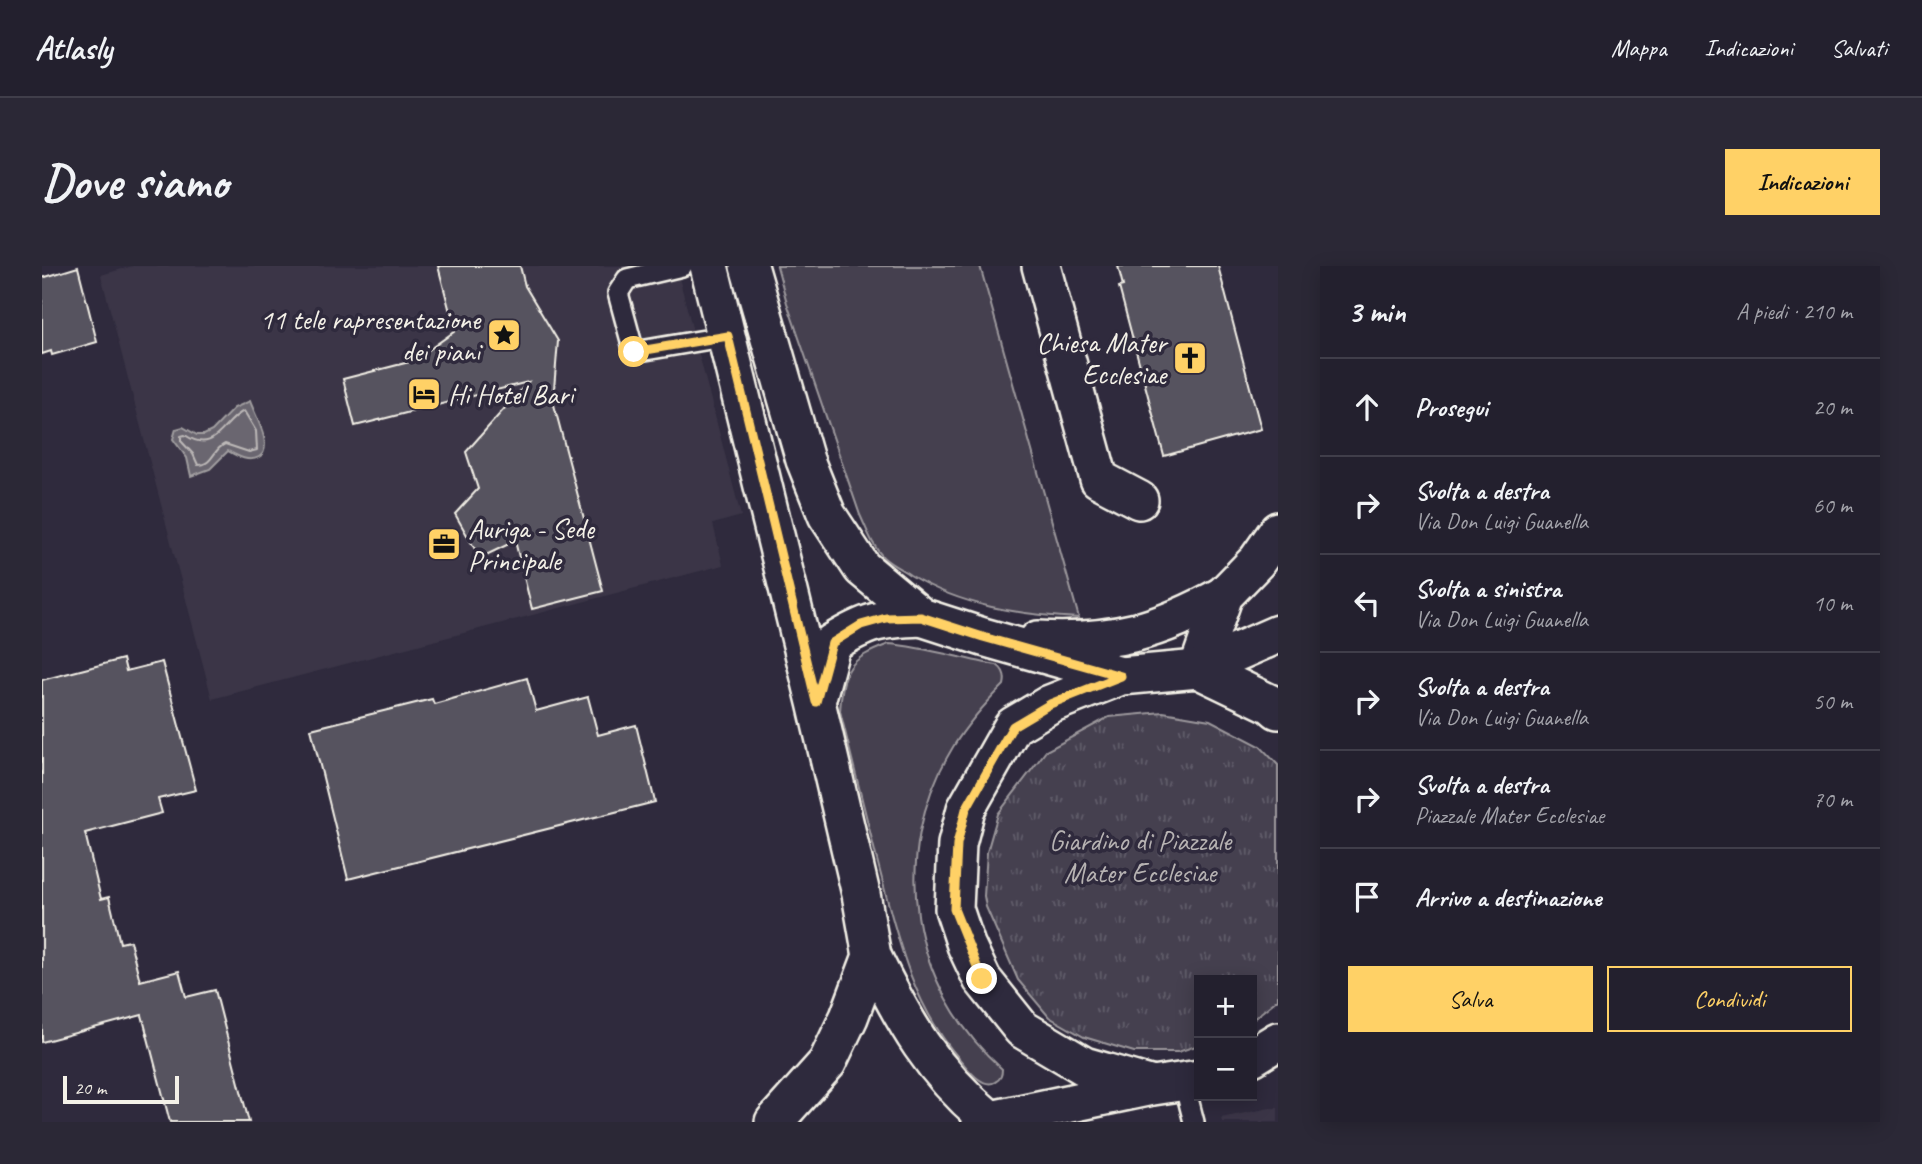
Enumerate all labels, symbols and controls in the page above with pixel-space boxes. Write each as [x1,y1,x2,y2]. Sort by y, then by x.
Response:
text: Atlasly [35,27,112,69]
text: Mappa [1611,33,1667,63]
text: Indicazioni [1705,33,1793,63]
text: Salvati [1831,33,1887,63]
button: Indicazioni [1725,149,1880,215]
text: Dove siamo [42,151,228,213]
text: 3 min [1348,293,1405,331]
text: A piedi · 210 m [1736,297,1852,326]
place label: 11 tele rapresentazione dei piani [260,302,484,369]
place icon: 11 tele rapresentazione dei piani [485,316,523,354]
place label: Chiesa Mater Ecclesiae [1037,325,1169,392]
route start [618,336,649,367]
church icon: Chiesa Mater Ecclesiae [1171,339,1209,377]
hotel icon: Hi Hotel Bari [405,375,443,413]
place label: Hi Hotel Bari [448,377,577,412]
icon: ahead [1348,388,1386,426]
text: Prosegui [1415,391,1488,424]
text: 20 m [1813,393,1852,422]
text: Svolta a destra [1415,474,1549,507]
icon: right [1348,486,1386,524]
text: 60 m [1813,491,1852,520]
text: Via Don Luigi Guanella [1415,507,1588,536]
place label: Auriga - Sede Principale [468,511,596,578]
office icon: Auriga - Sede Principale [425,525,463,563]
text: Svolta a sinistra [1415,572,1561,605]
icon: left [1348,584,1386,622]
text: 10 m [1813,589,1852,618]
text: Via Don Luigi Guanella [1415,605,1588,634]
text: Svolta a destra [1415,670,1549,703]
icon: right [1348,682,1386,720]
text: 50 m [1813,687,1852,716]
text: Via Don Luigi Guanella [1415,703,1588,732]
text: Svolta a destra [1415,768,1549,801]
icon: right [1348,780,1386,818]
text: 70 m [1813,785,1852,814]
text: Piazzale Mater Ecclesiae [1415,801,1604,830]
park label: Giardino di Piazzale Mater Ecclesiae [1049,823,1233,890]
icon: arrive [1348,878,1386,916]
text: Arrivo a destinazione [1415,881,1601,914]
route end [966,963,997,994]
button: Salva [1348,966,1593,1032]
button: Condividi [1607,966,1852,1032]
map controls [1194,975,1257,1101]
button: + [1194,975,1257,1038]
button: − [1194,1038,1257,1101]
scale bar [63,1073,178,1105]
text: 20 m [74,1076,106,1100]

